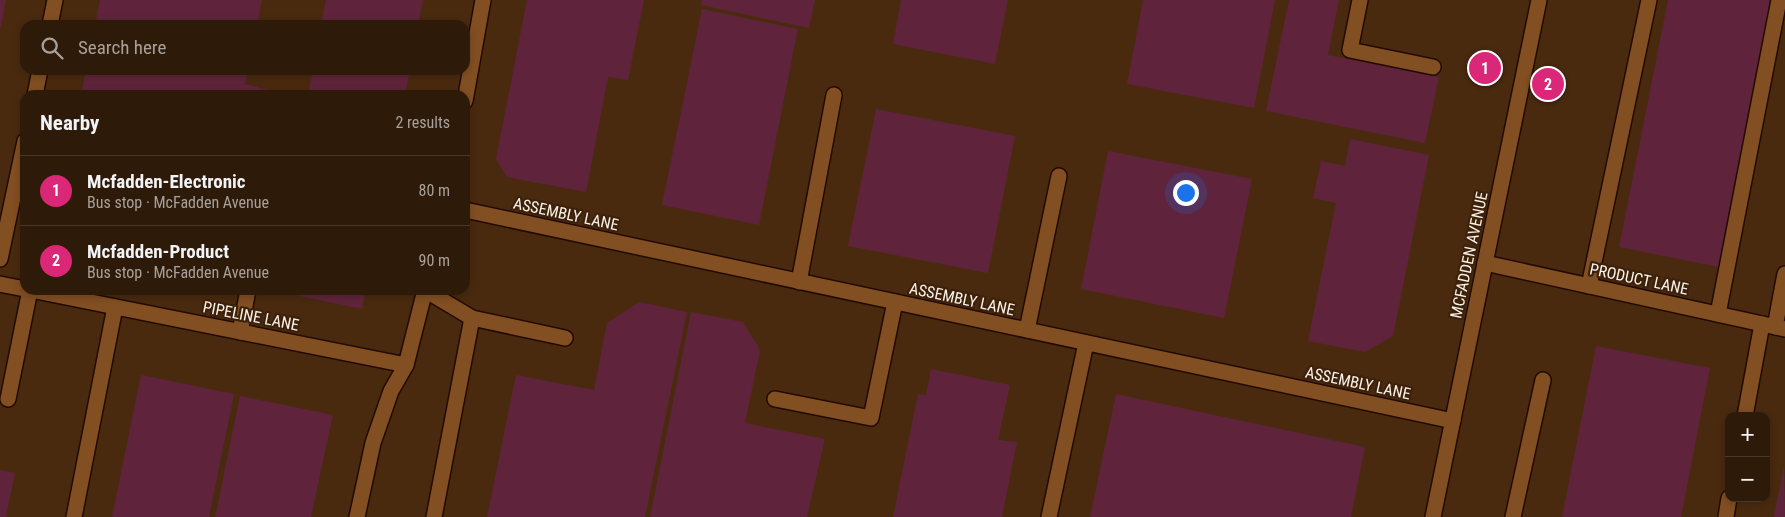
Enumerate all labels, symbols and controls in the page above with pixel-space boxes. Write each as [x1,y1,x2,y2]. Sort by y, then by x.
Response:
search box [20,20,470,75]
icon: search [38,34,66,62]
text: Search here [78,36,166,59]
pin: 1 [1469,49,1501,87]
pin: 2 [1532,65,1564,103]
text: Nearby [40,111,99,135]
text: 2 results [395,113,450,132]
text: Mcfadden-Electronic [87,170,246,193]
your location [1173,180,1199,206]
text: 1 [52,181,60,200]
text: 80 m [418,181,450,200]
street label: MCFADDEN AVENUE [1446,190,1492,320]
text: Bus stop · McFadden Avenue [87,193,269,212]
street label: ASSEMBLY LANE [512,194,620,234]
text: Mcfadden-Product [87,240,229,263]
text: 2 [52,251,60,270]
text: 90 m [418,251,450,270]
street label: PRODUCT LANE [1588,259,1690,299]
text: Bus stop · McFadden Avenue [87,263,269,282]
street label: ASSEMBLY LANE [908,279,1016,319]
street label: PIPELINE LANE [201,297,301,335]
street label: ASSEMBLY LANE [1304,363,1412,403]
map controls [1725,412,1770,502]
button: + [1725,412,1770,457]
button: − [1725,457,1770,502]

